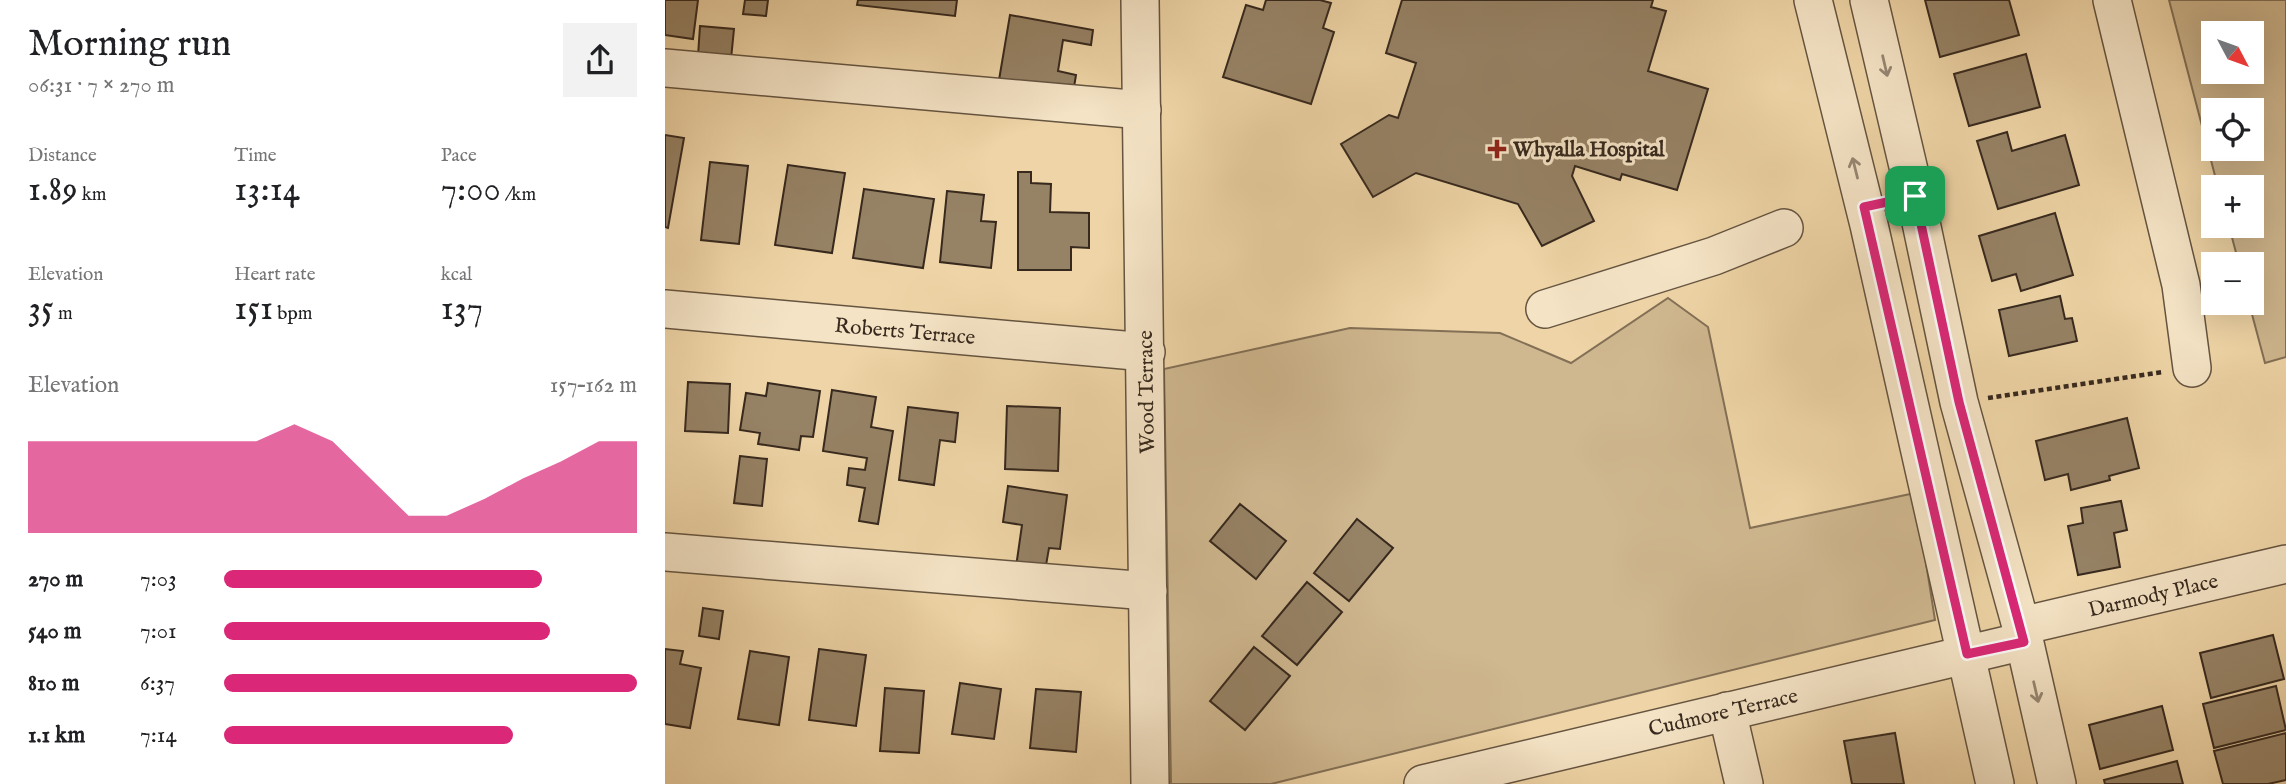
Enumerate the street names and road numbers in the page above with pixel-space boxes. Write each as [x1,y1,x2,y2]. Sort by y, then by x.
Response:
street label: Roberts Terrace [833,313,977,352]
street label: Wood Terrace [1133,330,1162,454]
street label: Darmody Place [2086,568,2221,625]
street label: Cudmore Terrace [1646,683,1801,744]

